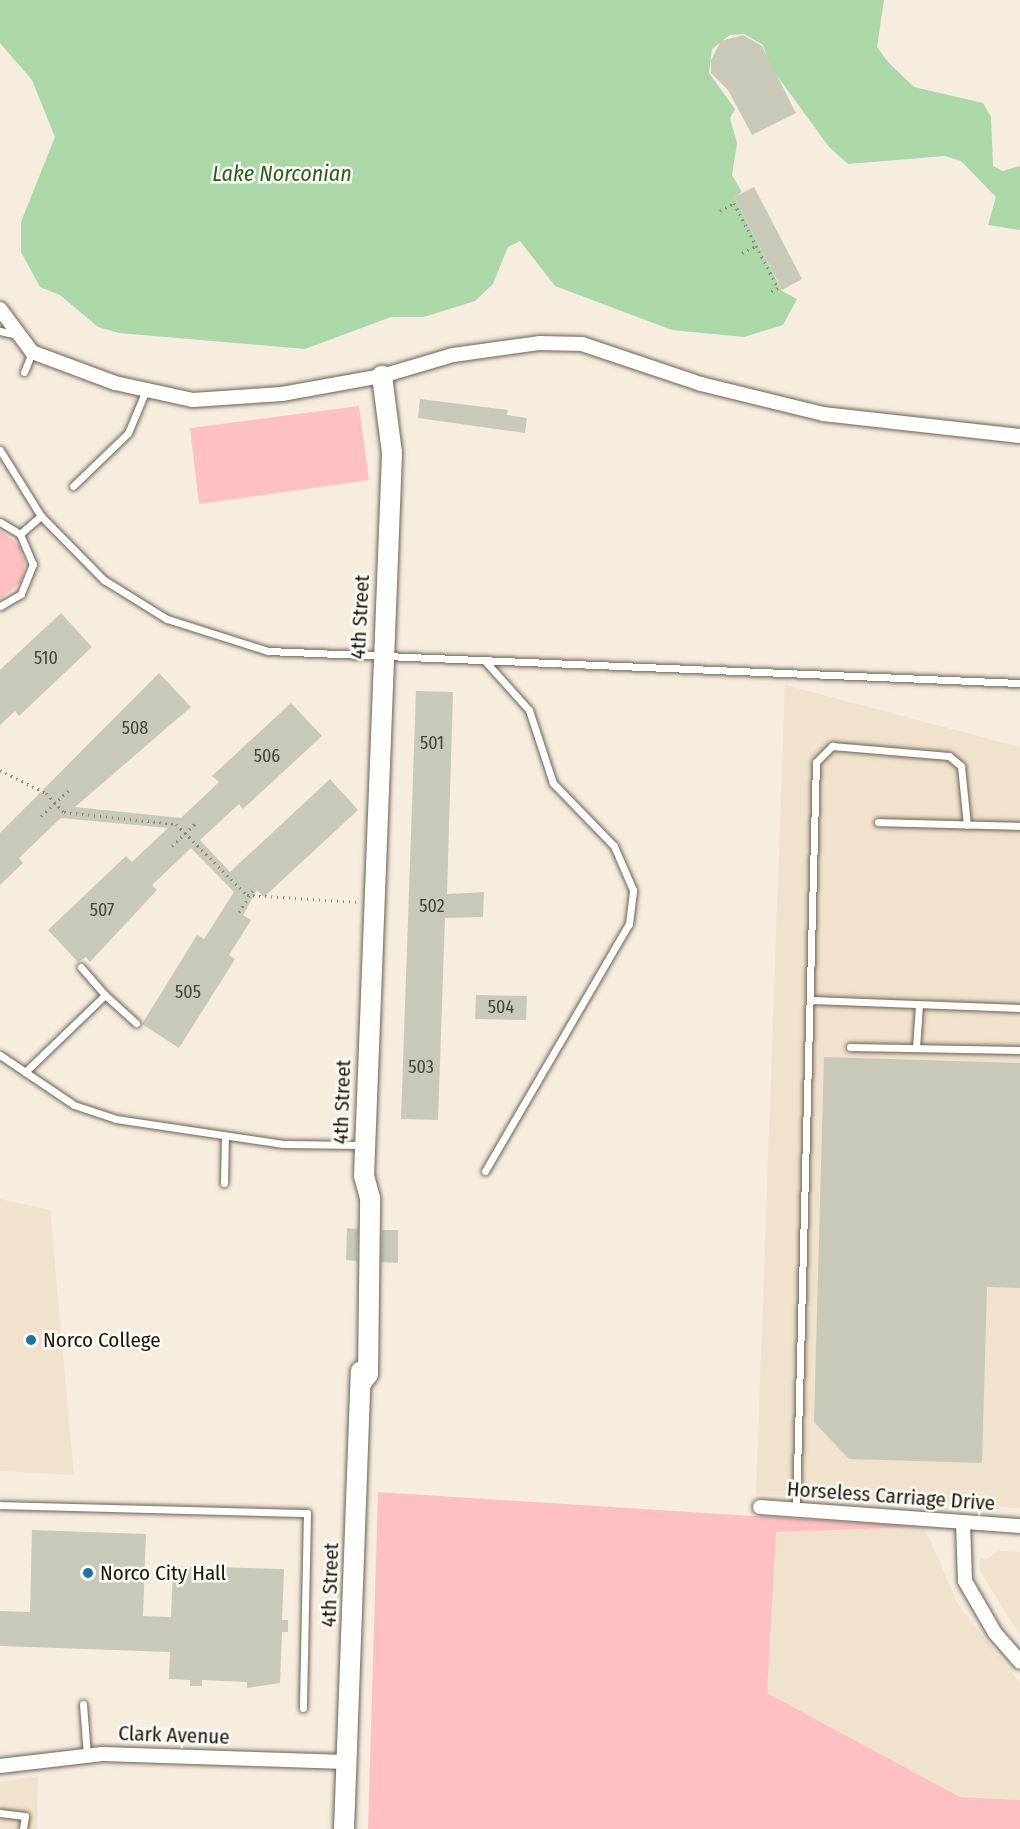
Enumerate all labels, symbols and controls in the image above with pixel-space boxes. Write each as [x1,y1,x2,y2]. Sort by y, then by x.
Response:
water label: Lake Norconian [212,161,352,187]
street label: 4th Street [345,574,375,660]
house number: 510 [34,647,58,669]
house number: 508 [122,717,148,739]
house number: 501 [420,732,444,754]
house number: 506 [254,745,280,767]
house number: 502 [419,895,445,917]
house number: 507 [90,899,114,921]
house number: 505 [175,981,201,1003]
house number: 504 [488,996,514,1018]
house number: 503 [408,1056,434,1078]
street label: 4th Street [328,1059,356,1145]
place label: Norco College [43,1327,161,1353]
marker: Norco College [24,1333,38,1347]
street label: Horseless Carriage Drive [786,1476,996,1516]
street label: 4th Street [316,1542,344,1628]
place label: Norco City Hall [100,1560,226,1586]
marker: Norco City Hall [81,1566,95,1580]
street label: Clark Avenue [118,1720,230,1750]

